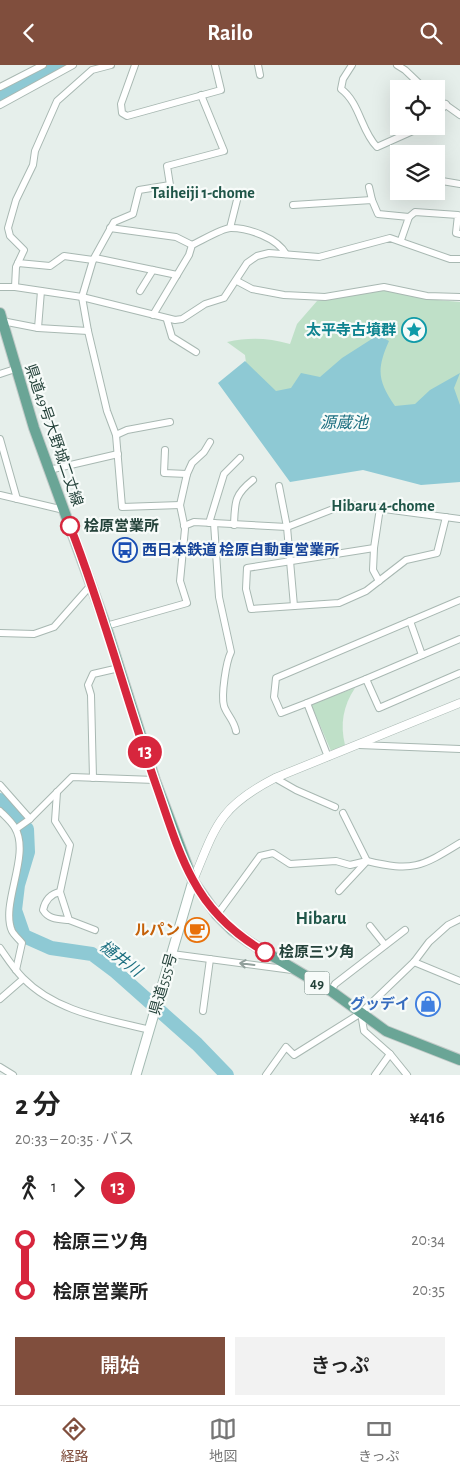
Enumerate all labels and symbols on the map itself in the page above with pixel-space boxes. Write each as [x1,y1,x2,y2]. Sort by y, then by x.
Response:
district label: Taiheiji 1-chome [151,185,255,202]
place icon: 太平寺古墳群 [401,317,427,343]
place label: 太平寺古墳群 [306,322,396,338]
street label: 県道49号大野城二丈線 [22,362,86,508]
water label: 源蔵池 [320,414,370,431]
district label: Hibaru 4-chome [331,498,435,514]
marker: 桧原営業所 [60,516,80,536]
place label: 桧原営業所 [84,517,159,534]
bus stop icon: 西日本鉄道 桧原自動車営業所 [112,537,138,563]
place label: 西日本鉄道 桧原自動車営業所 [142,541,339,558]
line badge: 13 [122,736,168,768]
district label: Hibaru [296,910,347,928]
cafe icon: ルパン [184,917,210,943]
place label: ルパン [134,922,180,938]
water label: 樋井川 [96,937,147,981]
marker: 桧原三ツ角 [255,942,275,962]
place label: 桧原三ツ角 [279,943,354,960]
street label: 県道555号 [147,951,179,1017]
one-way arrow [240,959,256,969]
road number: 49 [304,971,330,995]
shop icon: グッデイ [415,991,441,1017]
place label: グッデイ [350,996,410,1012]

